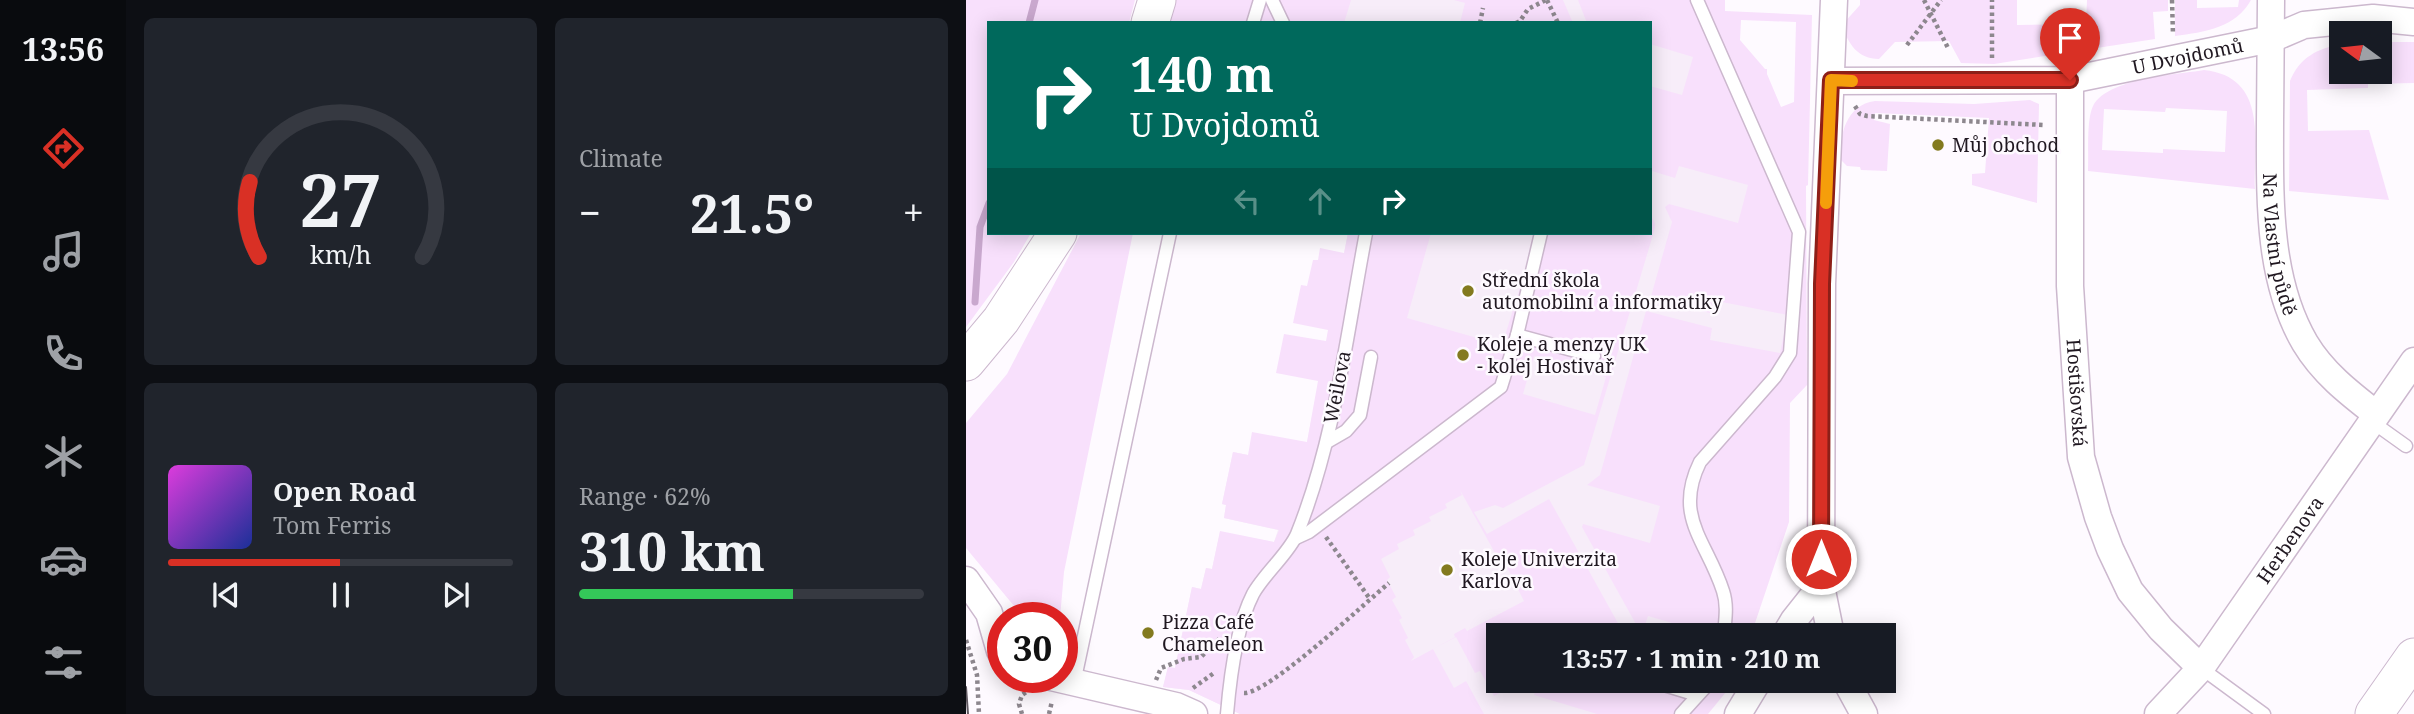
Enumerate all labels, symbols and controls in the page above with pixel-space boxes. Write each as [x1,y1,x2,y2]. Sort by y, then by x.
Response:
pin [2040,8,2100,80]
icon: arrive [2051,19,2089,57]
north arrow [2329,21,2392,84]
map controls [2329,21,2392,84]
text: 13:56 [22,27,104,70]
street label: U Dvojdomů [2130,32,2245,80]
text: 140 m [1130,40,1274,106]
icon: right [1015,49,1106,140]
text: U Dvojdomů [1130,103,1320,146]
icon: directions [39,124,88,173]
place label: Můj obchod [1952,132,2060,158]
marker: Můj obchod [1930,137,1946,153]
text: Climate [579,142,663,174]
text: 27 [299,150,382,249]
street label: Na Vlastní půdě [2257,173,2303,319]
text: 21.5° [690,177,814,248]
icon: left [1228,182,1266,220]
icon: ahead [1301,182,1339,220]
icon: right [1374,182,1412,220]
text: − [579,186,601,238]
text: + [903,186,924,238]
icon: music [39,227,88,276]
text: km/h [310,237,371,271]
place label: Střední škola automobilní a informatiky [1482,267,1723,315]
marker: Střední škola automobilní a informatiky [1460,283,1476,299]
icon: phone [39,329,88,378]
place label: Koleje a menzy UK - kolej Hostivař [1477,331,1647,379]
street label: Hostišovská [2060,338,2093,448]
marker: Koleje a menzy UK - kolej Hostivař [1455,347,1471,363]
street label: Weilova [1317,348,1357,426]
icon: climate [39,432,88,481]
text: Open Road [273,473,416,509]
text: Range · 62% [579,480,711,512]
street label: Herbenova [2250,491,2329,589]
text: Tom Ferris [273,509,391,541]
text: 310 km [579,515,765,586]
position arrow [1784,522,1858,596]
icon: car [39,535,88,584]
place label: Koleje Univerzita Karlova [1461,546,1617,594]
marker: Koleje Univerzita Karlova [1439,562,1455,578]
icon: previous [207,576,245,614]
icon: pause [322,576,360,614]
icon: next [437,576,475,614]
speed limit sign: 30 [987,602,1078,693]
place label: Pizza Café Chameleon [1162,609,1264,657]
marker: Pizza Café Chameleon [1140,625,1156,641]
icon: filters [39,638,88,687]
text: 13:57 · 1 min · 210 m [1561,640,1821,676]

